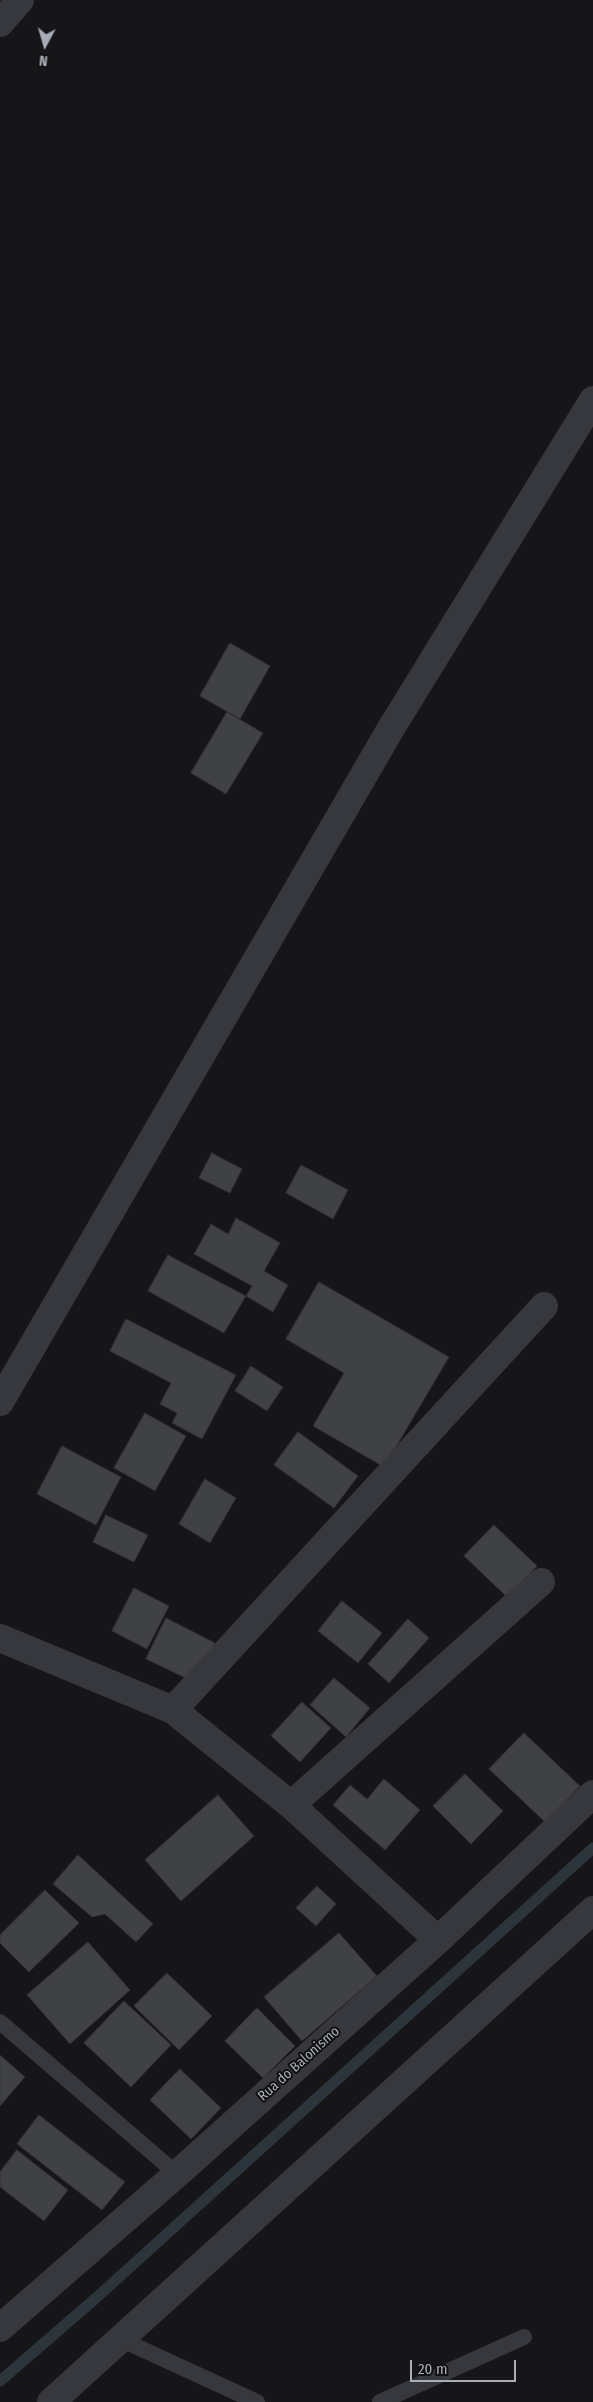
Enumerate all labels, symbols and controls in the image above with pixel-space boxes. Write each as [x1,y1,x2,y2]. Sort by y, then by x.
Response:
north arrow [20,20,70,70]
text: N [38,52,48,69]
street label: Rua do Balonismo [255,2023,343,2105]
scale bar [413,2350,519,2382]
text: 20 m [418,2360,448,2378]

